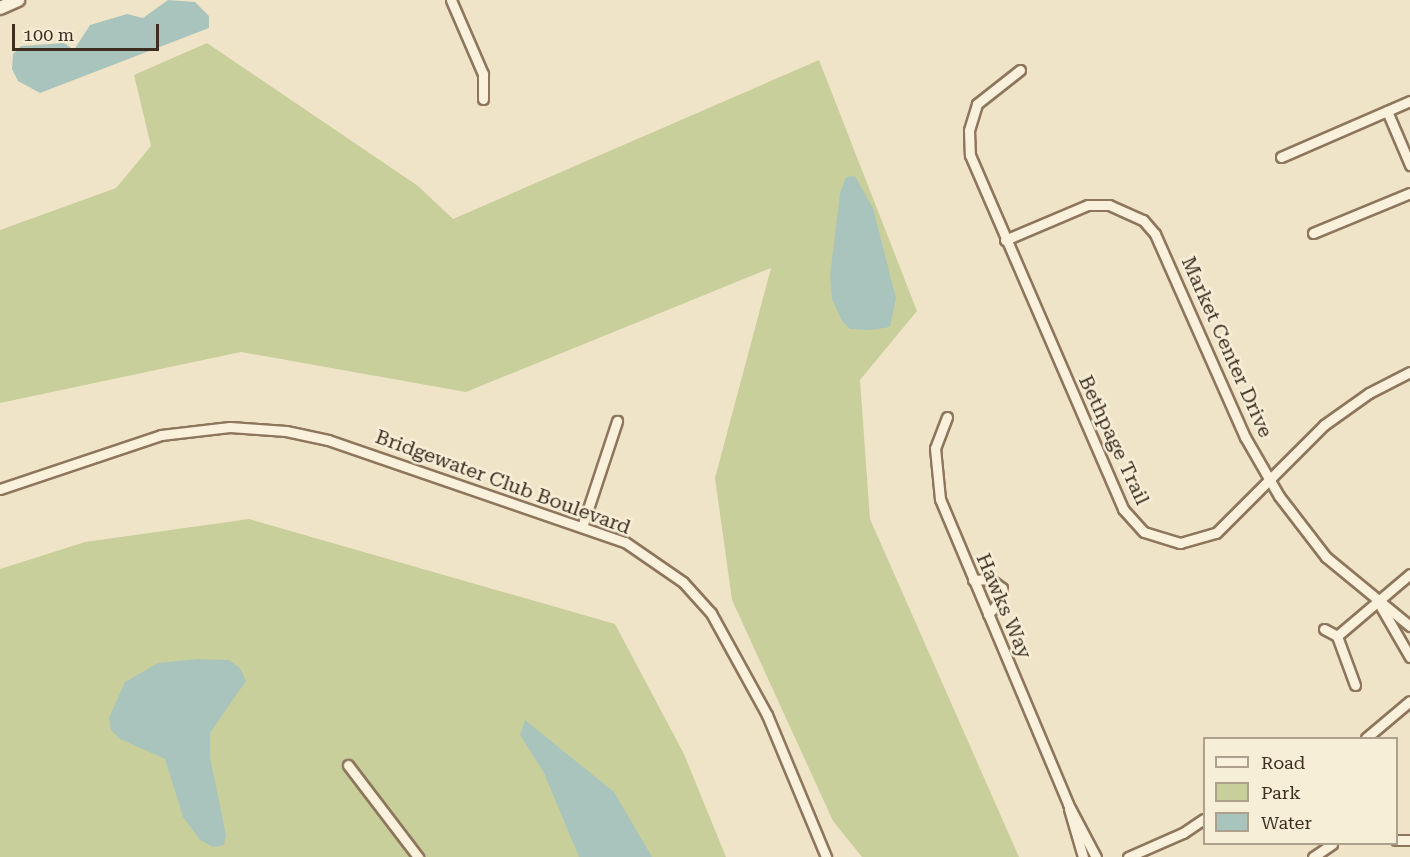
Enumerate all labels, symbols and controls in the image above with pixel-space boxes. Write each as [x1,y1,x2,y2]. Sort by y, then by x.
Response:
scale bar [15,12,162,50]
text: 100 m [23,24,74,45]
street label: Market Center Drive [1176,253,1278,441]
street label: Bethpage Trail [1074,371,1154,509]
street label: Bridgewater Club Boulevard [372,425,634,539]
street label: Hawks Way [971,550,1037,662]
legend [1203,737,1398,845]
text: Road [1261,752,1305,773]
text: Park [1261,782,1301,803]
text: Water [1261,812,1312,833]

